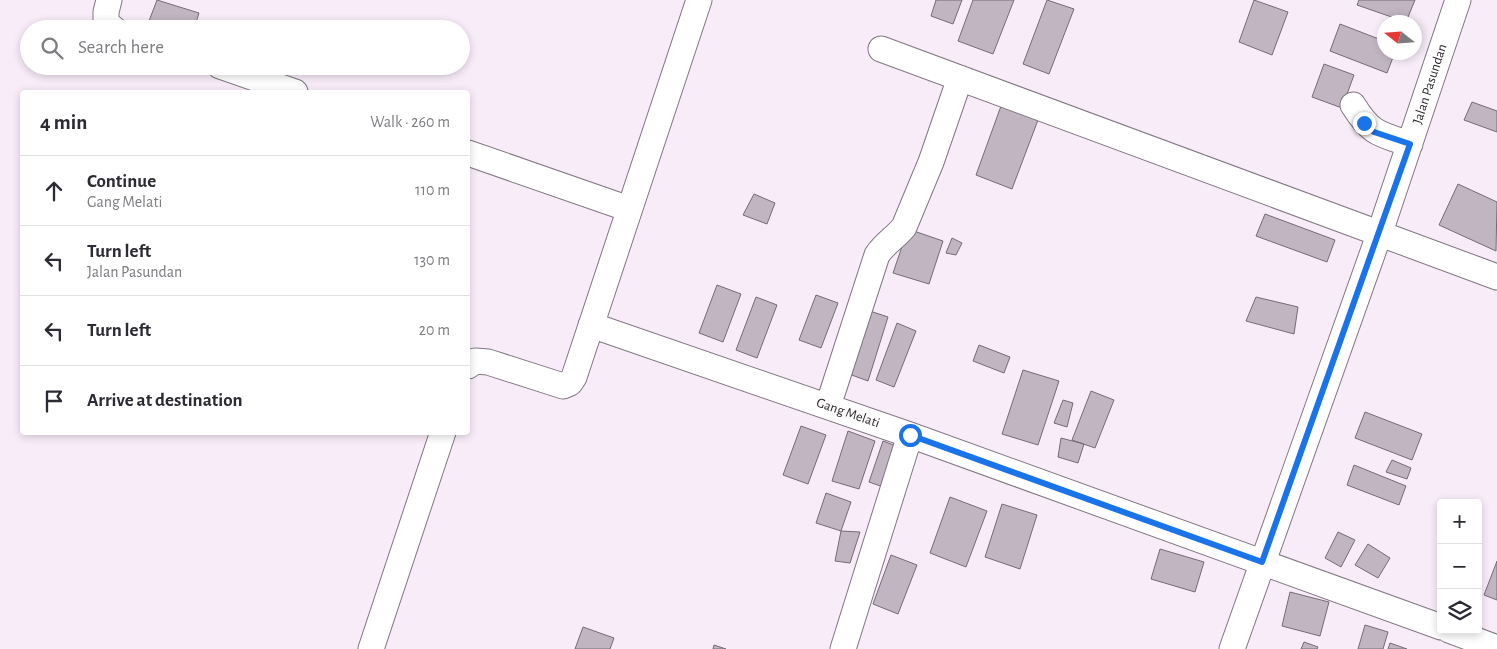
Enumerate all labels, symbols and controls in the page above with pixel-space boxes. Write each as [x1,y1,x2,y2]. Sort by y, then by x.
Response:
north arrow [1377,15,1422,60]
search box [20,20,470,75]
icon: search [38,34,66,62]
text: Search here [78,38,164,57]
street label: Jalan Pasundan [1410,42,1450,126]
text: 4 min [40,112,87,133]
route end [1353,112,1376,135]
text: Walk · 260 m [370,114,450,130]
text: Continue [87,172,156,191]
icon: ahead [40,177,68,205]
text: 110 m [415,182,450,198]
text: Gang Melati [87,194,162,210]
text: Turn left [87,242,151,261]
icon: left [40,247,68,275]
text: 130 m [414,252,450,268]
text: Jalan Pasundan [87,264,182,280]
icon: left [40,317,68,345]
text: Turn left [87,321,151,340]
text: 20 m [419,322,450,338]
icon: arrive [40,387,68,415]
text: Arrive at destination [87,391,243,410]
street label: Gang Melati [815,396,881,430]
route start [899,424,922,447]
map controls [1437,499,1482,634]
button: + [1437,499,1482,544]
button: − [1437,544,1482,589]
button: layers [1437,589,1482,634]

